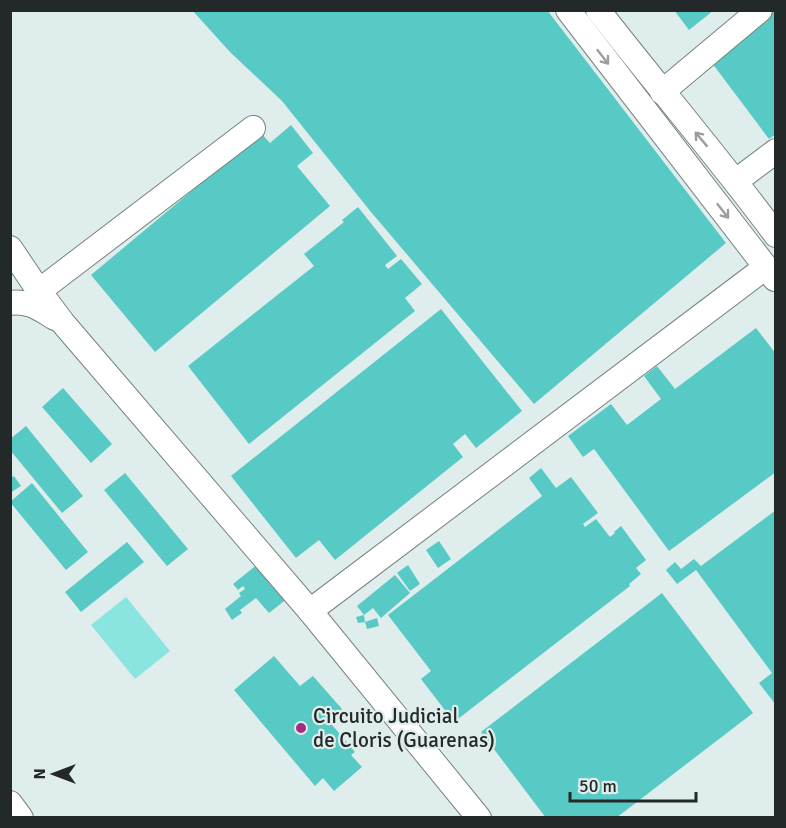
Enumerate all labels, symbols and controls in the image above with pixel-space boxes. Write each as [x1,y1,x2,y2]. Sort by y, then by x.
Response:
one-way arrow [597,48,610,64]
one-way arrow [695,131,708,147]
one-way arrow [716,203,729,219]
place label: Circuito Judicial de Cloris (Guarenas) [313,703,495,753]
marker: Circuito Judicial de Cloris (Guarenas) [294,721,308,735]
north arrow [24,744,84,804]
scale bar [570,765,696,803]
text: N [30,768,50,780]
text: 50 m [579,775,617,797]

